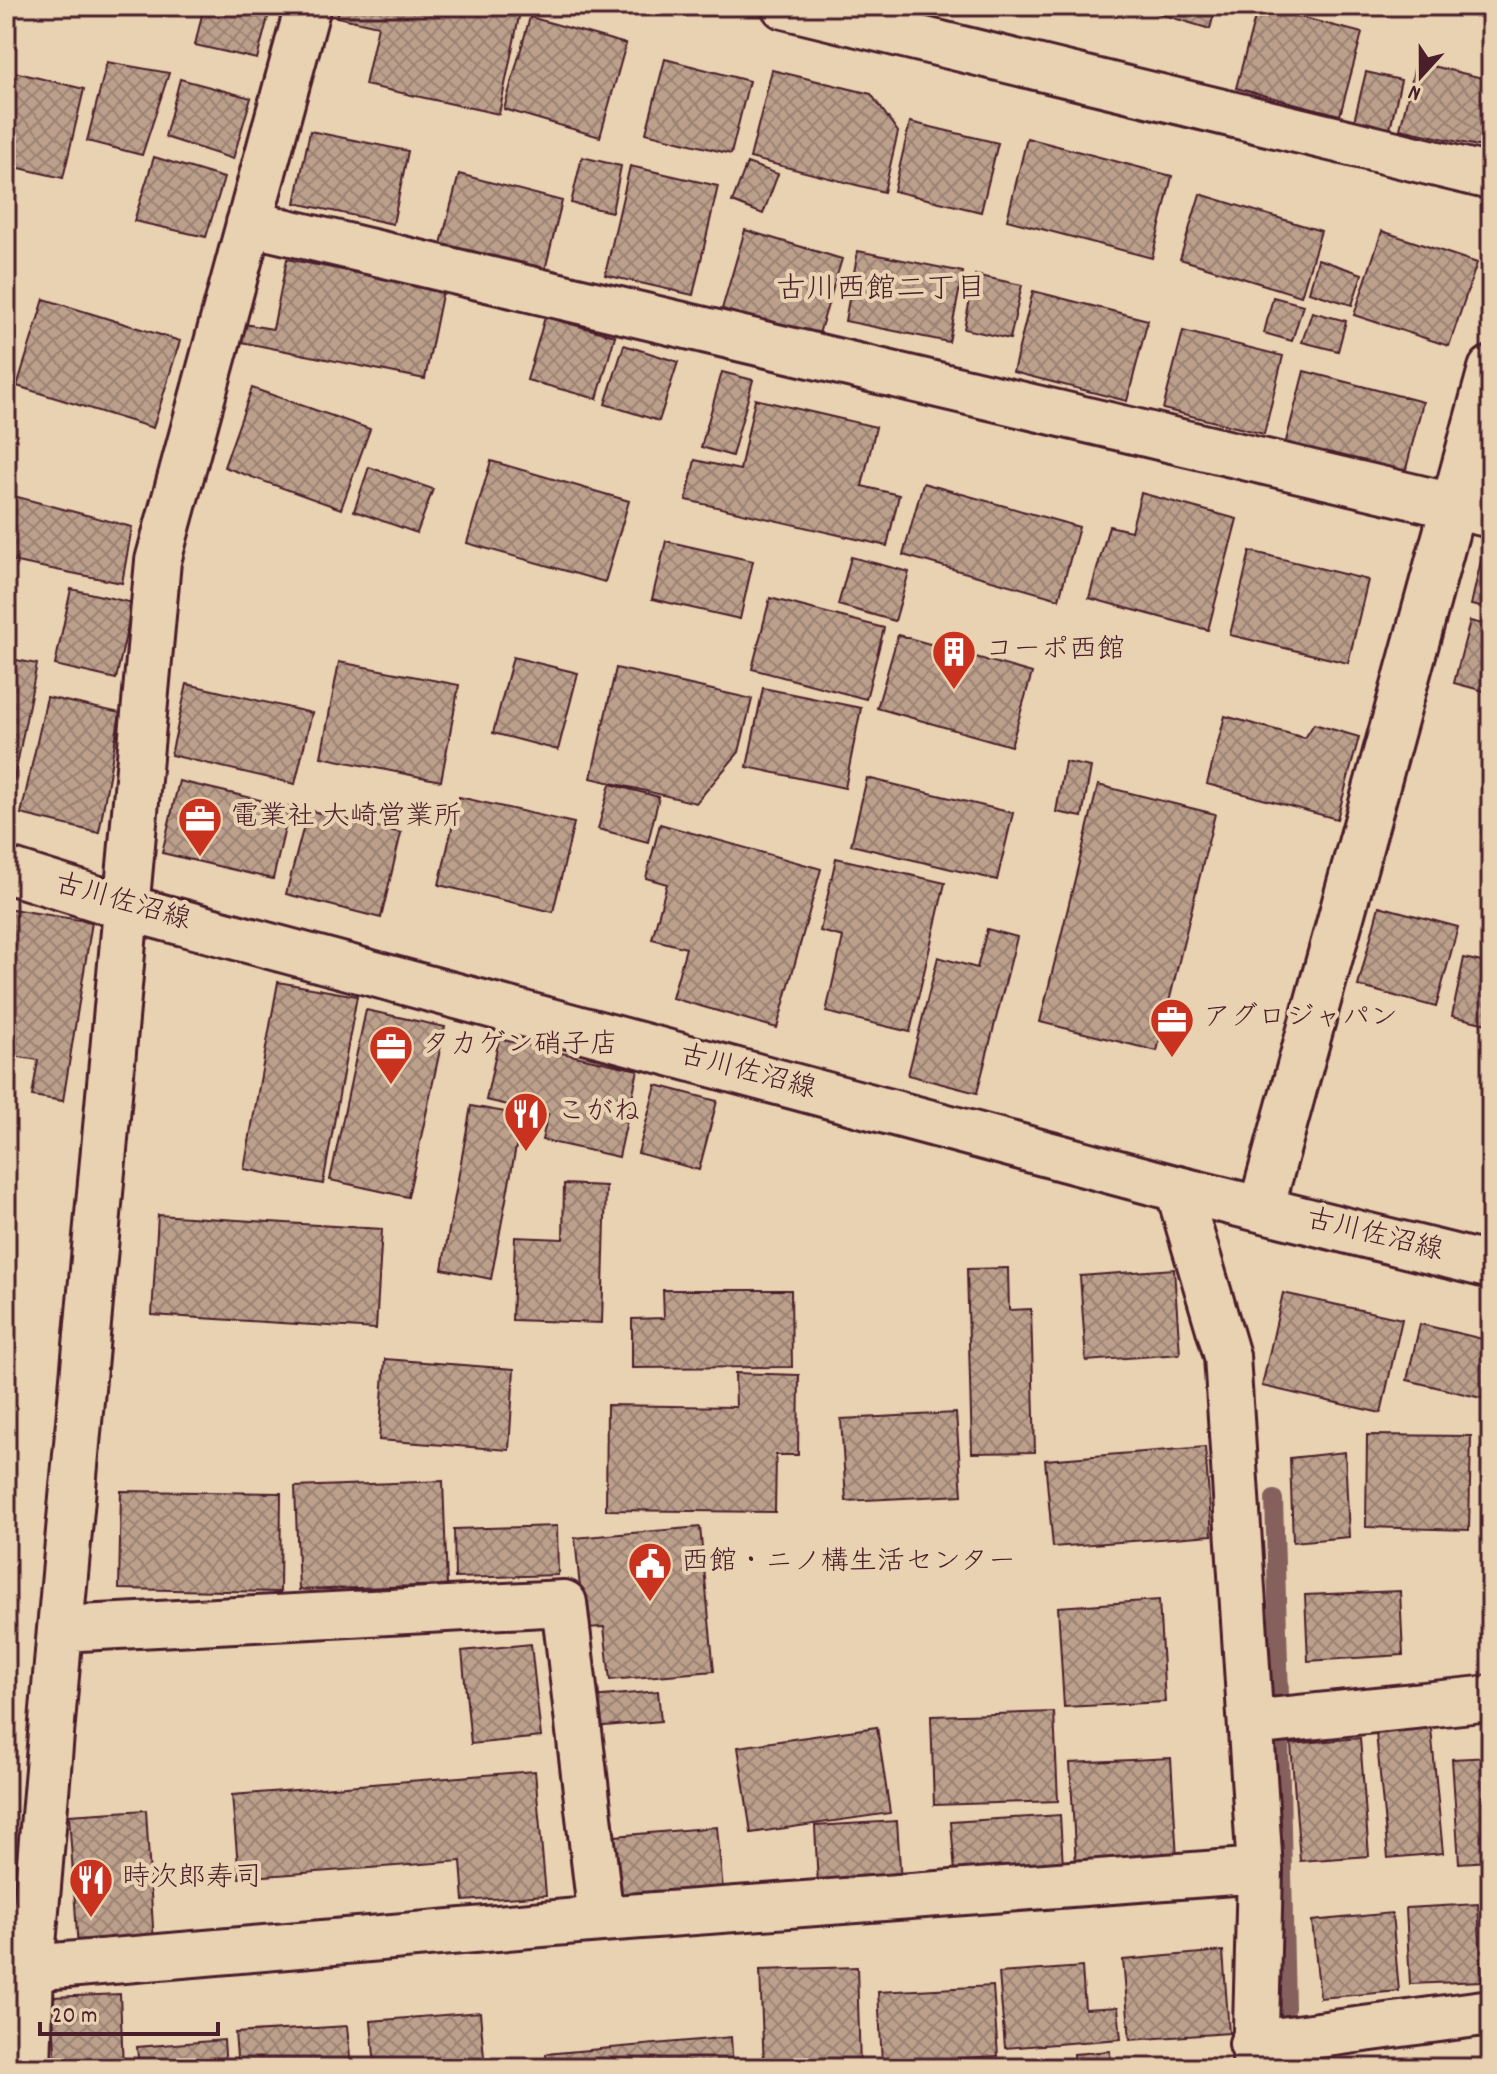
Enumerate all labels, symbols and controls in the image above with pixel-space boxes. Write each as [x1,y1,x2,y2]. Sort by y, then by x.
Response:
north arrow [1381,36,1461,116]
text: N [1404,75,1426,108]
district label: 古川西館二丁目 [776,270,986,313]
building icon: コーポ西館 [930,628,978,691]
place label: コーポ西館 [985,632,1125,672]
office icon: 電業社 大崎営業所 [176,795,224,858]
place label: 電業社 大崎営業所 [231,799,461,839]
street label: 古川佐沼線 [49,865,195,943]
office icon: アグロジャパン [1148,996,1196,1059]
place label: アグロジャパン [1203,1000,1398,1040]
office icon: タカゲン硝子店 [367,1023,415,1086]
place label: タカゲン硝子店 [422,1027,618,1067]
street label: 古川佐沼線 [674,1037,820,1111]
restaurant icon: こがね [502,1090,550,1153]
place label: こがね [557,1094,641,1134]
street label: 古川佐沼線 [1301,1201,1447,1273]
public building icon: 西館・ニノ構生活センター [626,1540,674,1603]
place label: 西館・ニノ構生活センター [681,1544,1016,1584]
restaurant icon: 時次郎寿司 [67,1856,115,1919]
place label: 時次郎寿司 [122,1860,262,1900]
scale bar [40,1986,218,2036]
text: 20 m [52,2000,98,2034]

